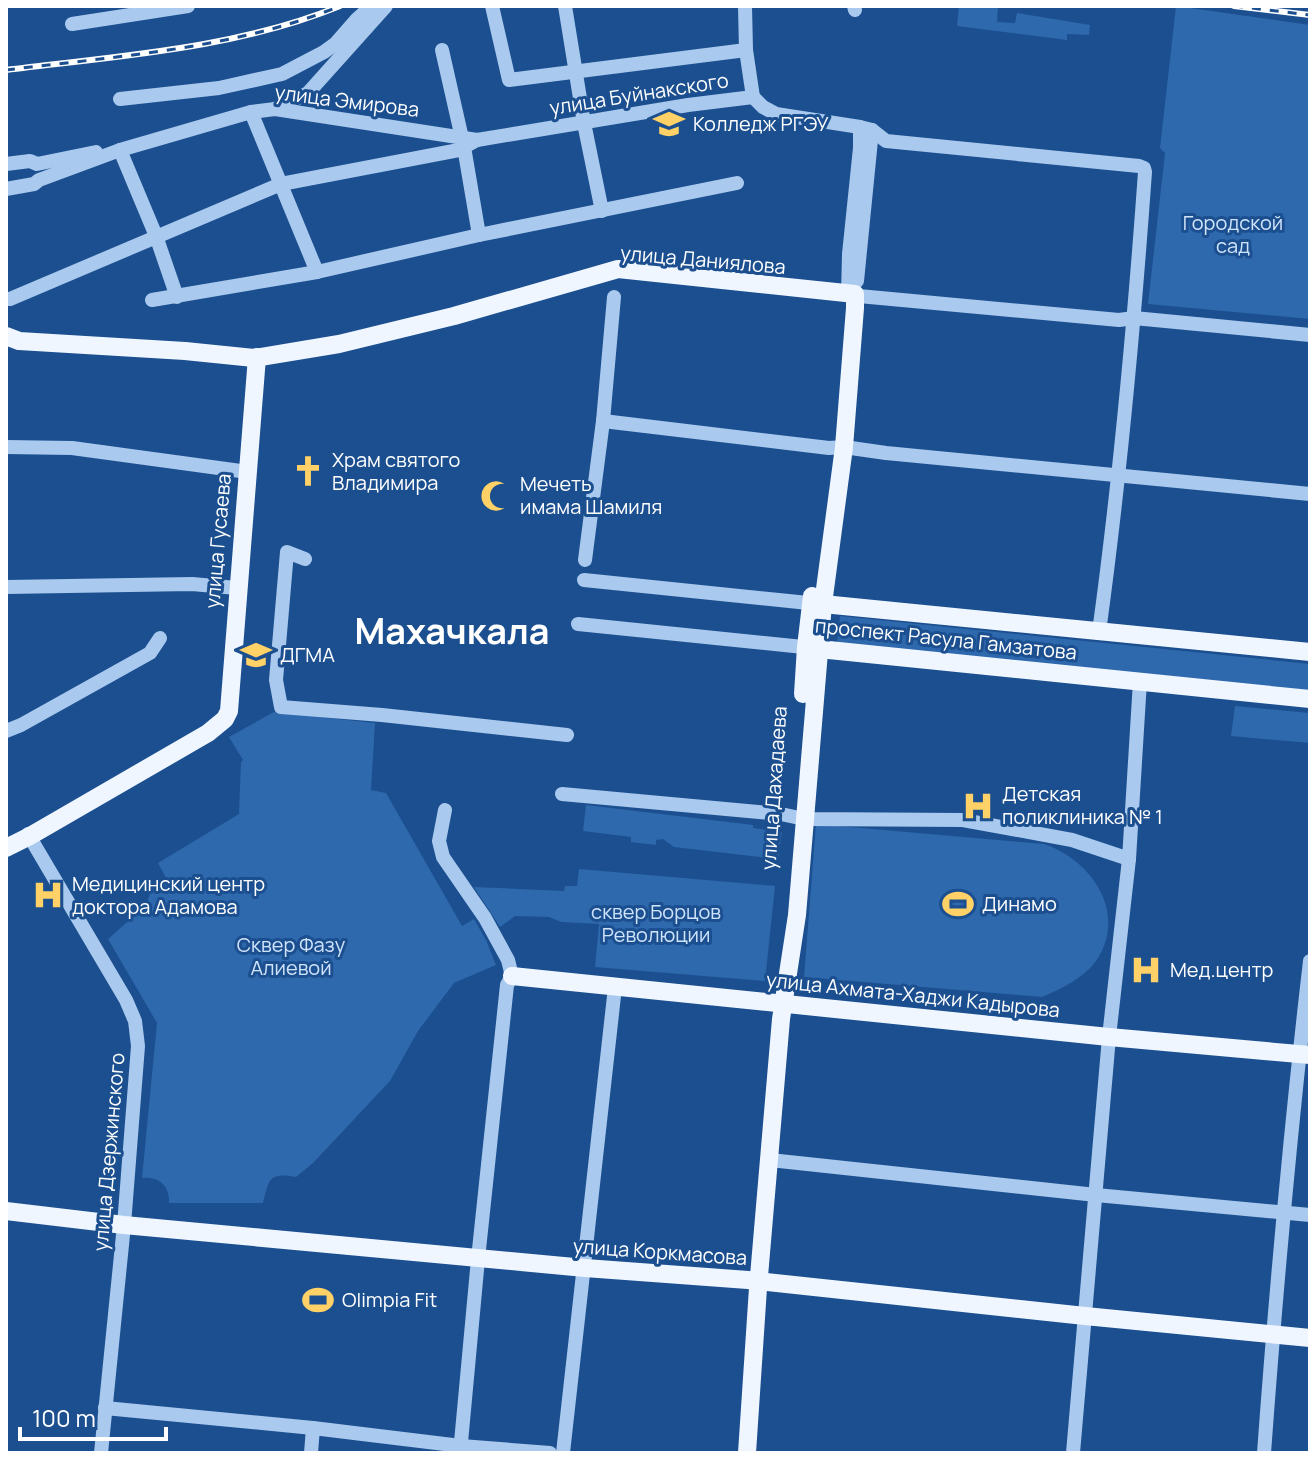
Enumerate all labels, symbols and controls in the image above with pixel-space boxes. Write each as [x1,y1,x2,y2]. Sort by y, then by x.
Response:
street label: улица Буйнакского [548,66,730,121]
street label: улица Эмирова [273,78,421,123]
school or university icon: Колледж РГЭУ [652,107,686,141]
place label: Колледж РГЭУ [693,110,829,137]
park label: Городской сад [1183,209,1283,259]
street label: улица Даниялова [619,239,787,280]
place label: Храм святого Владимира [332,446,461,496]
church icon: Храм святого Владимира [291,454,325,488]
place label: Мечеть имама Шамиля [520,470,662,520]
street label: улица Гусаева [198,472,237,610]
mosque icon: Мечеть имама Шамиля [479,479,513,513]
district label: Махачкала [355,606,549,655]
street label: проспект Расула Гамзатова [814,611,1078,666]
school or university icon: ДГМА [239,638,273,672]
place label: ДГМА [280,641,335,668]
street label: улица Дахадаева [754,705,793,871]
place label: Детская поликлиника № 1 [1002,780,1163,830]
hospital icon: Детская поликлиника № 1 [961,789,995,823]
place label: Медицинский центр доктора Адамова [72,870,265,920]
hospital icon: Медицинский центр доктора Адамова [31,878,65,912]
sports icon: Динамо [941,887,975,921]
place label: Динамо [982,890,1057,917]
park label: сквер Борцов Революции [591,898,721,948]
park label: Сквер Фазу Алиевой [237,931,346,981]
hospital icon: Мед.центр [1129,953,1163,987]
place label: Мед.центр [1170,956,1274,983]
street label: улица Ахмата-Хаджи Кадырова [765,966,1061,1023]
street label: улица Дзержинского [86,1051,131,1252]
street label: улица Коркмасова [572,1232,748,1271]
sports icon: Olimpia Fit [301,1283,335,1317]
place label: Olimpia Fit [342,1286,437,1313]
scale bar [20,1391,166,1441]
text: 100 m [32,1401,96,1434]

